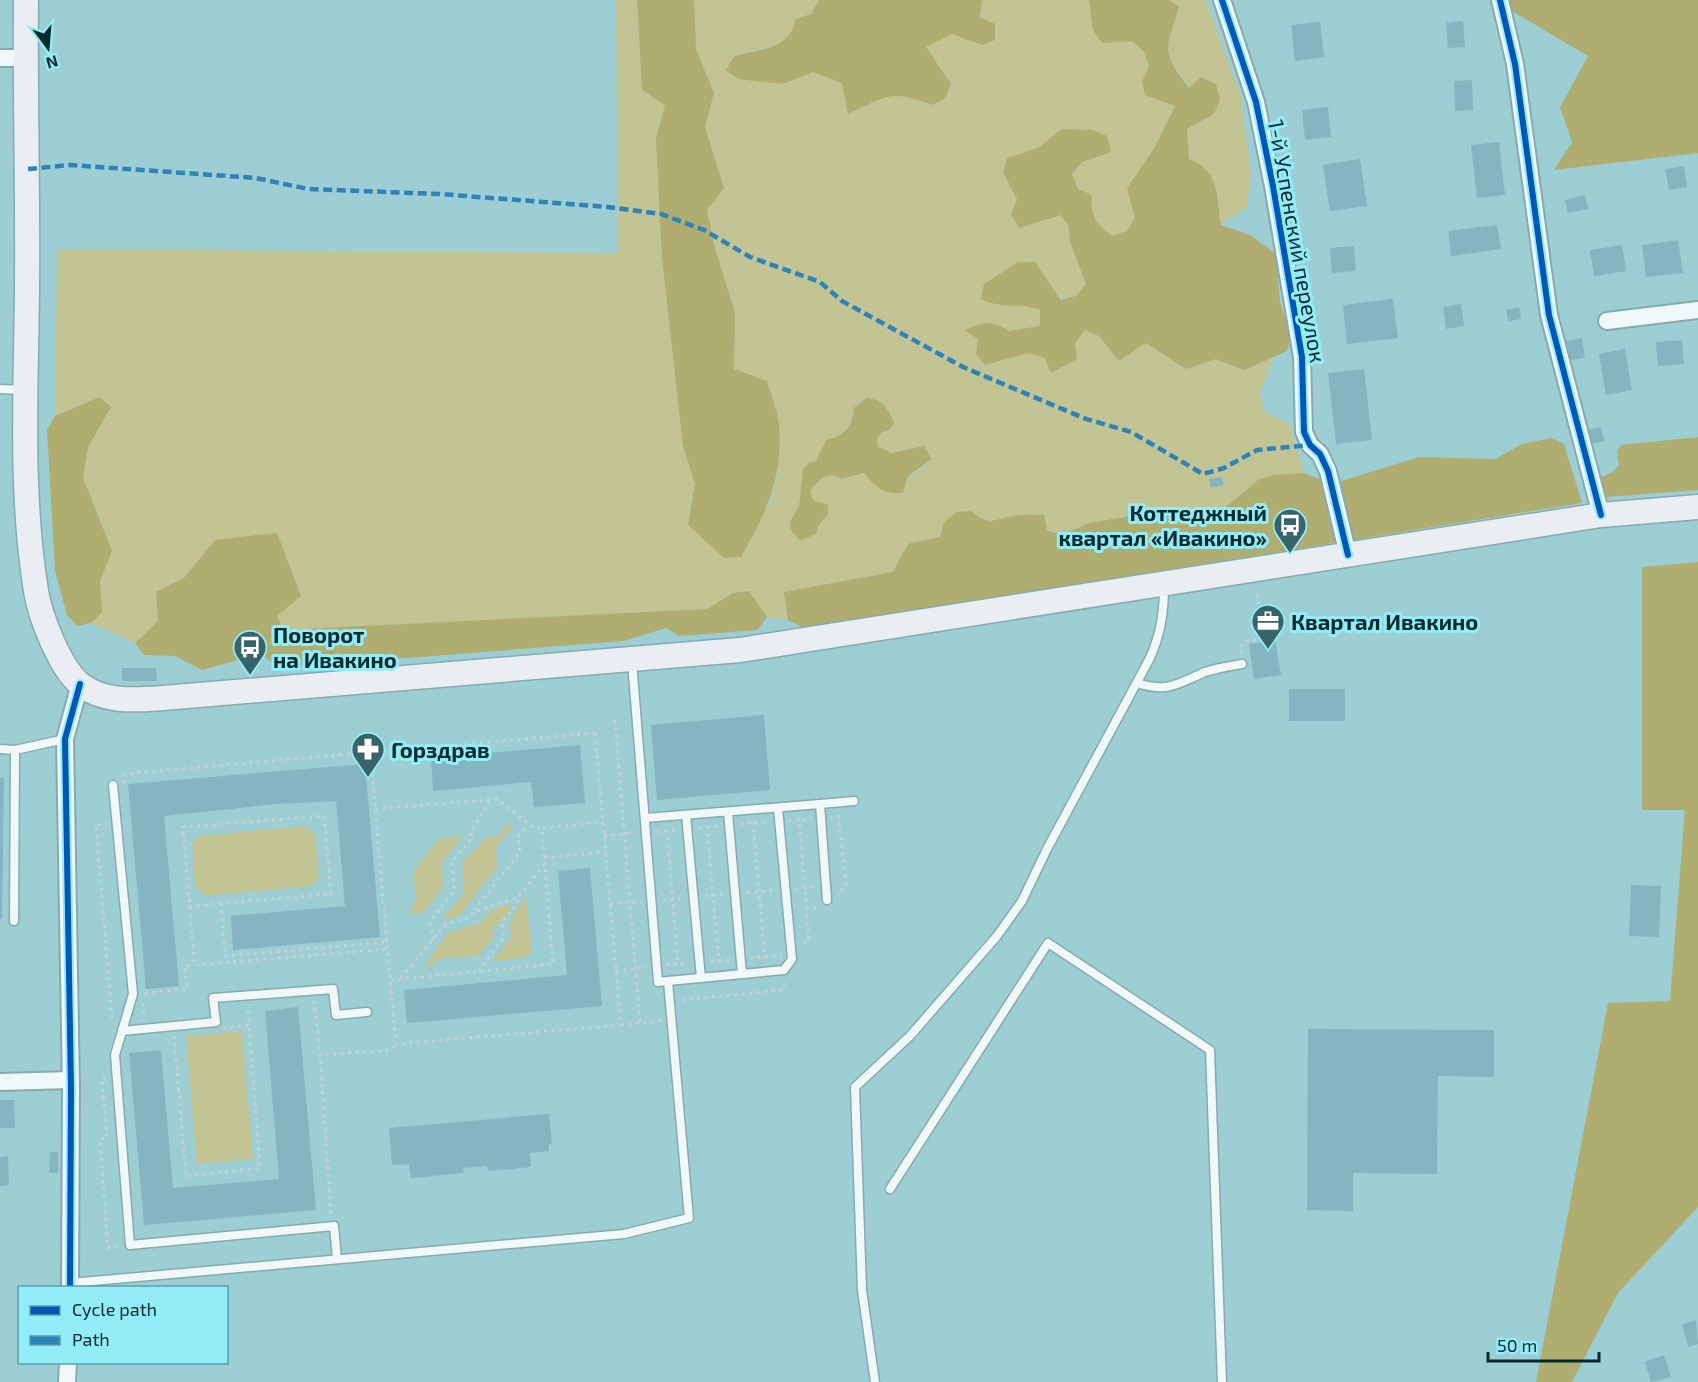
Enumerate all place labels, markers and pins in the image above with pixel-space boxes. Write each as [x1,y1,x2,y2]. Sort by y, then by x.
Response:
place label: Коттеджный квартал «Ивакино» [1058,499,1267,550]
bus stop icon: Коттеджный квартал «Ивакино» [1272,507,1308,554]
office icon: Квартал Ивакино [1250,603,1286,650]
place label: Квартал Ивакино [1291,608,1478,634]
place label: Поворот на Ивакино [273,621,397,672]
bus stop icon: Поворот на Ивакино [232,629,268,676]
pharmacy icon: Горздрав [350,731,386,778]
place label: Горздрав [391,736,490,762]

